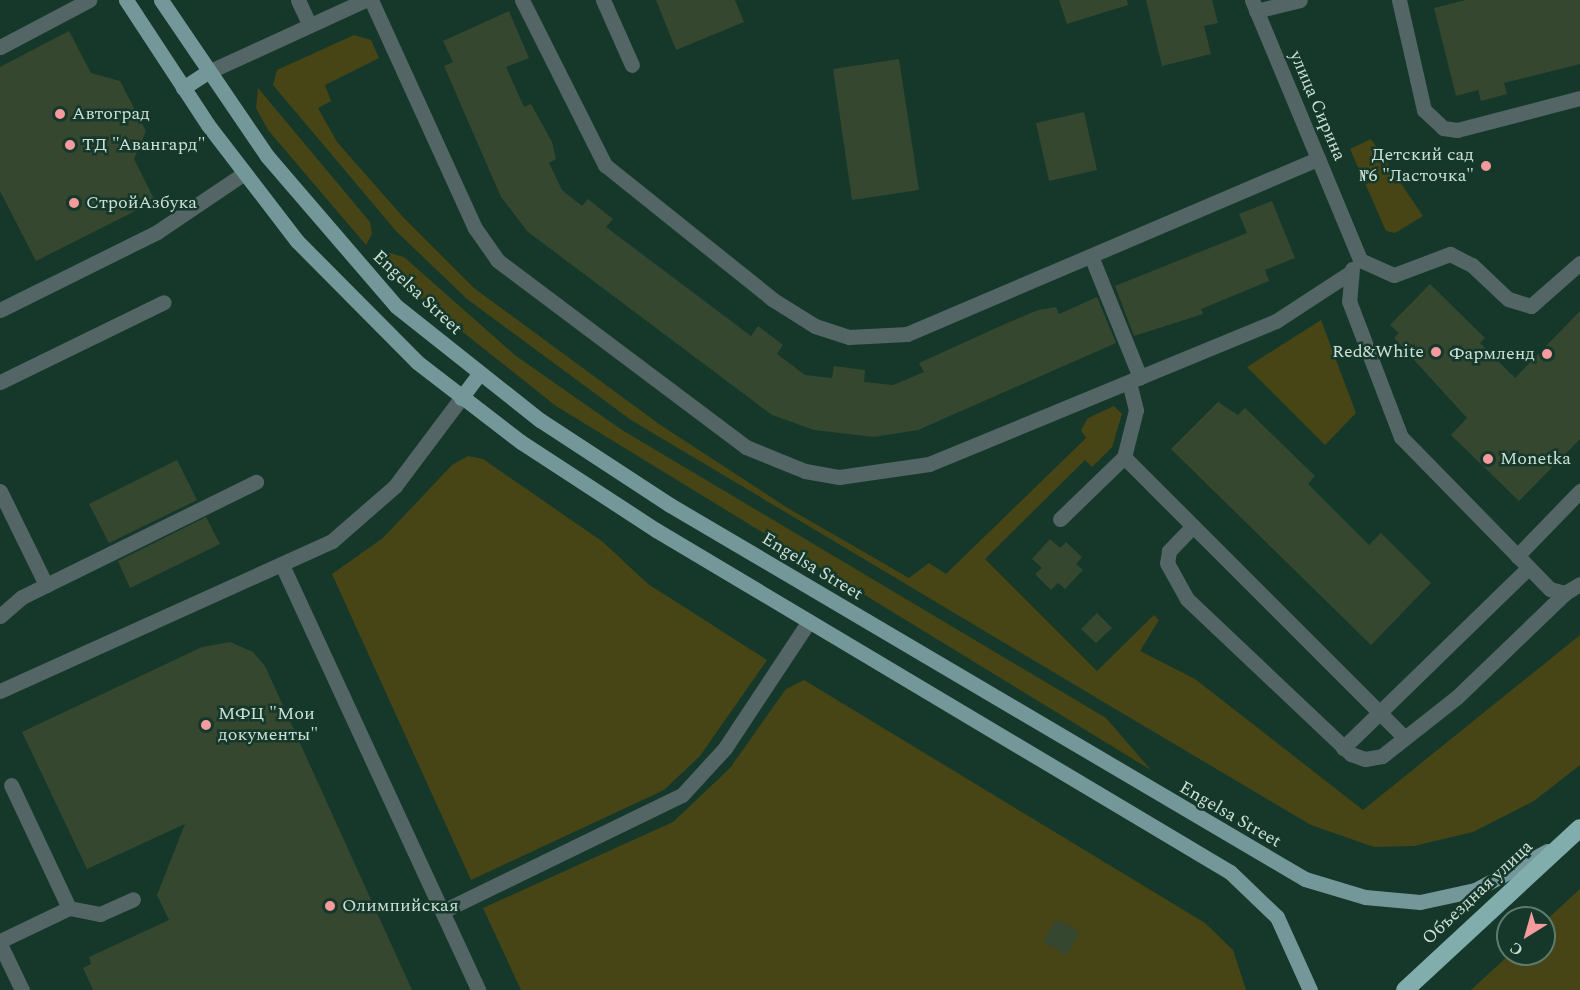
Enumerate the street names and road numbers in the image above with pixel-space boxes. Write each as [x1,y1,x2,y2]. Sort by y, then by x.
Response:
street label: улица Сирина [1284,48,1350,164]
street label: Engelsa Street [368,246,466,340]
street label: Engelsa Street [758,528,866,606]
street label: Engelsa Street [1175,777,1285,853]
street label: Объездная улица [1418,836,1538,950]

